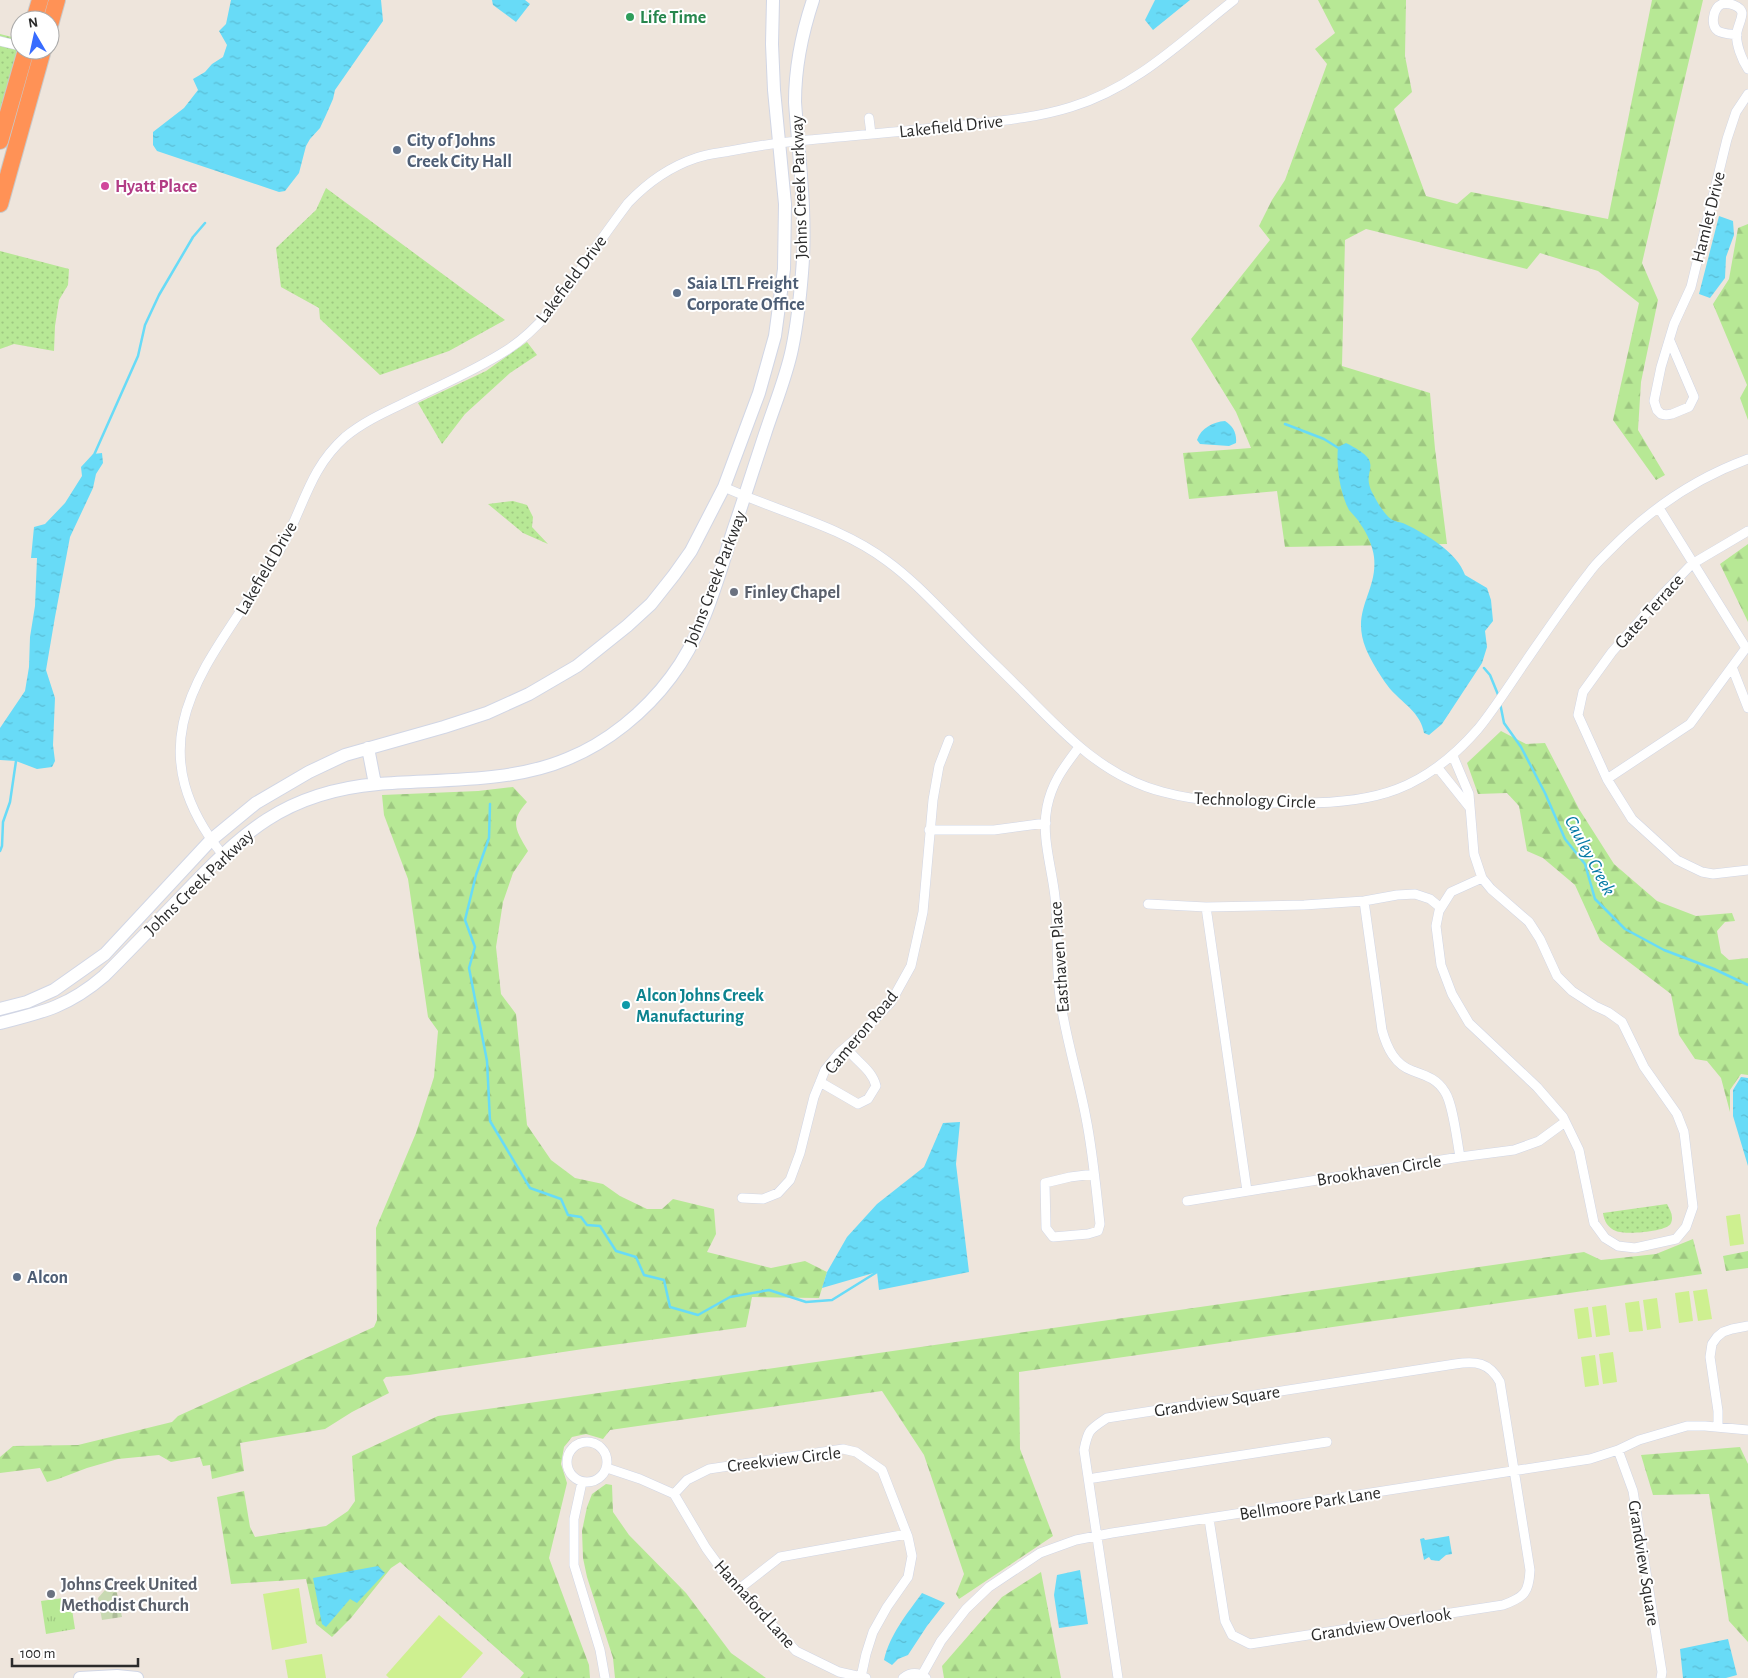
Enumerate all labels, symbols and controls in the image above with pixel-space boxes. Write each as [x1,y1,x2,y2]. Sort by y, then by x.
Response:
place label: Life Time [640,9,706,27]
north arrow [10,10,60,60]
marker: Life Time [624,11,636,23]
text: N [27,15,39,31]
street label: Lakefield Drive [898,113,1004,141]
street label: Johns Creek Parkway [788,115,811,259]
place label: City of Johns Creek City Hall [407,132,512,171]
marker: City of Johns Creek City Hall [391,144,403,156]
street label: Hamlet Drive [1689,170,1729,265]
place label: Hyatt Place [115,178,197,196]
marker: Hyatt Place [99,180,111,192]
street label: Lakefield Drive [533,232,610,327]
place label: Saia LTL Freight Corporate Office [687,275,805,314]
marker: Saia LTL Freight Corporate Office [671,287,683,299]
street label: Johns Creek Parkway [682,508,750,649]
street label: Lakefield Drive [233,519,301,618]
street label: Gates Terrace [1612,571,1688,652]
place label: Finley Chapel [744,584,841,602]
marker: Finley Chapel [728,586,740,598]
street label: Technology Circle [1194,790,1316,812]
water label: Cauley Creek [1561,813,1619,899]
street label: Johns Creek Parkway [142,826,258,939]
street label: Easthaven Place [1047,901,1073,1013]
place label: Alcon Johns Creek Manufacturing [636,987,764,1026]
street label: Cameron Road [822,988,902,1078]
marker: Alcon Johns Creek Manufacturing [620,999,632,1011]
street label: Brookhaven Circle [1316,1152,1443,1190]
place label: Alcon [27,1269,68,1287]
marker: Alcon [11,1271,23,1283]
street label: Grandview Square [1153,1383,1281,1421]
street label: Creekview Circle [726,1444,842,1476]
street label: Bellmoore Park Lane [1238,1484,1382,1524]
street label: Grandview Square [1624,1499,1662,1627]
street label: Hannaford Lane [710,1557,798,1652]
place label: Johns Creek United Methodist Church [61,1576,198,1615]
marker: Johns Creek United Methodist Church [45,1588,57,1600]
street label: Grandview Overlook [1310,1605,1453,1645]
scale bar [12,1636,139,1668]
text: 100 m [20,1646,55,1661]

